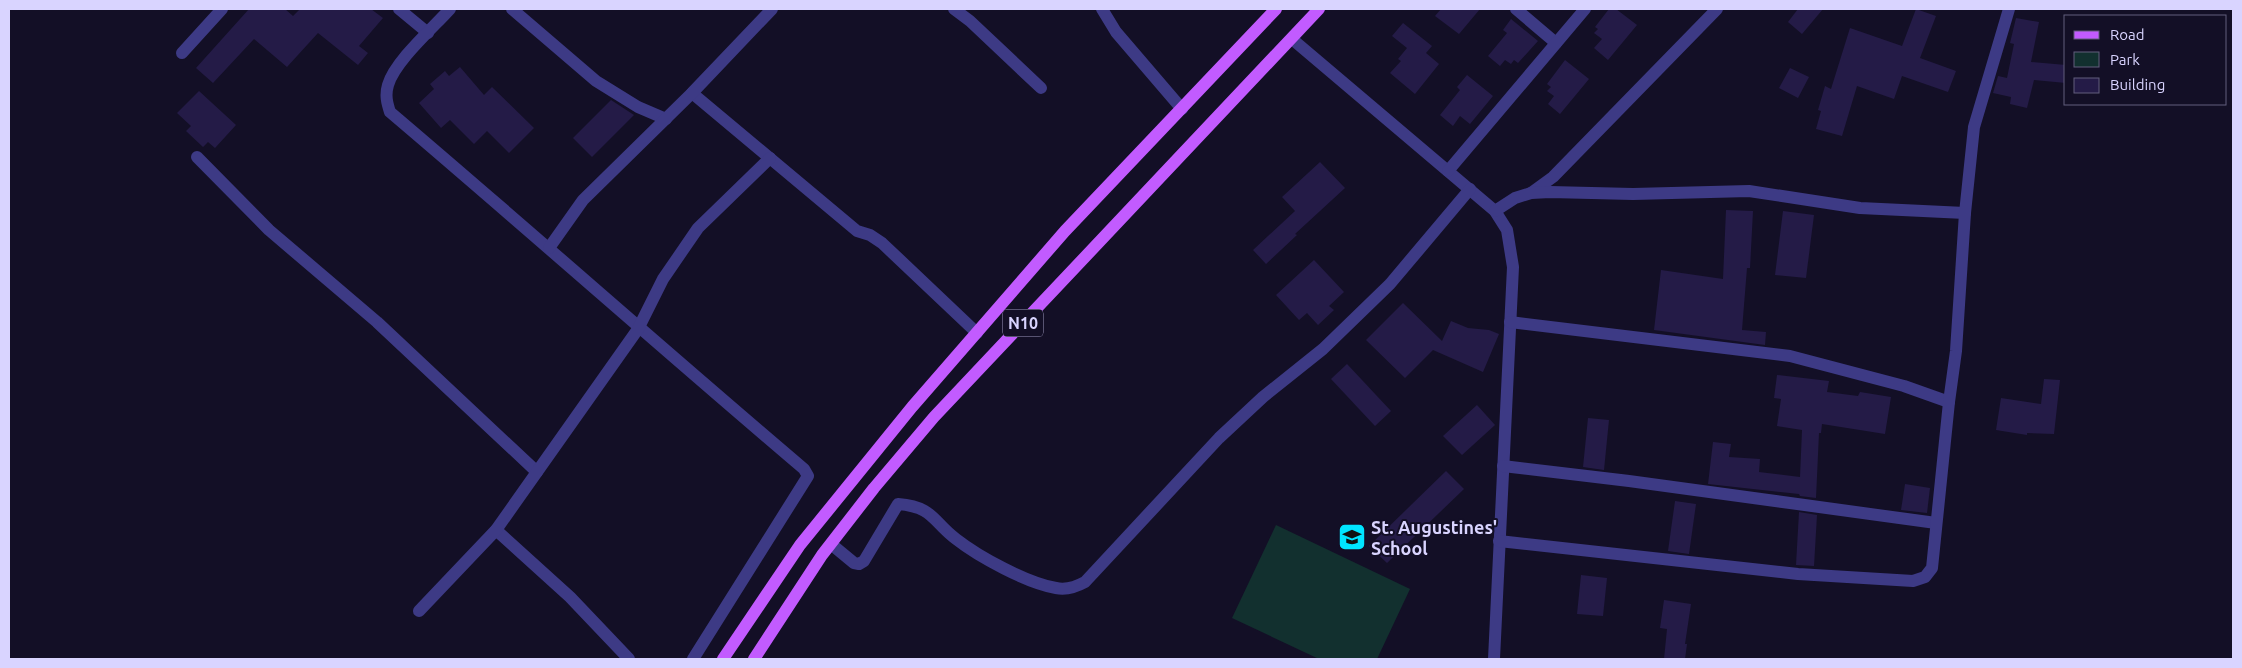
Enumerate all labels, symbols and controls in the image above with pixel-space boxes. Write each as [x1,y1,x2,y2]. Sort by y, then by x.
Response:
legend [2064,15,2227,105]
text: Road [2110,26,2145,43]
text: Park [2110,51,2140,68]
text: Building [2110,76,2165,93]
road number: N10 [1003,309,1043,336]
place label: St. Augustines' School [1371,517,1497,558]
school or university icon: St. Augustines' School [1337,522,1367,552]

